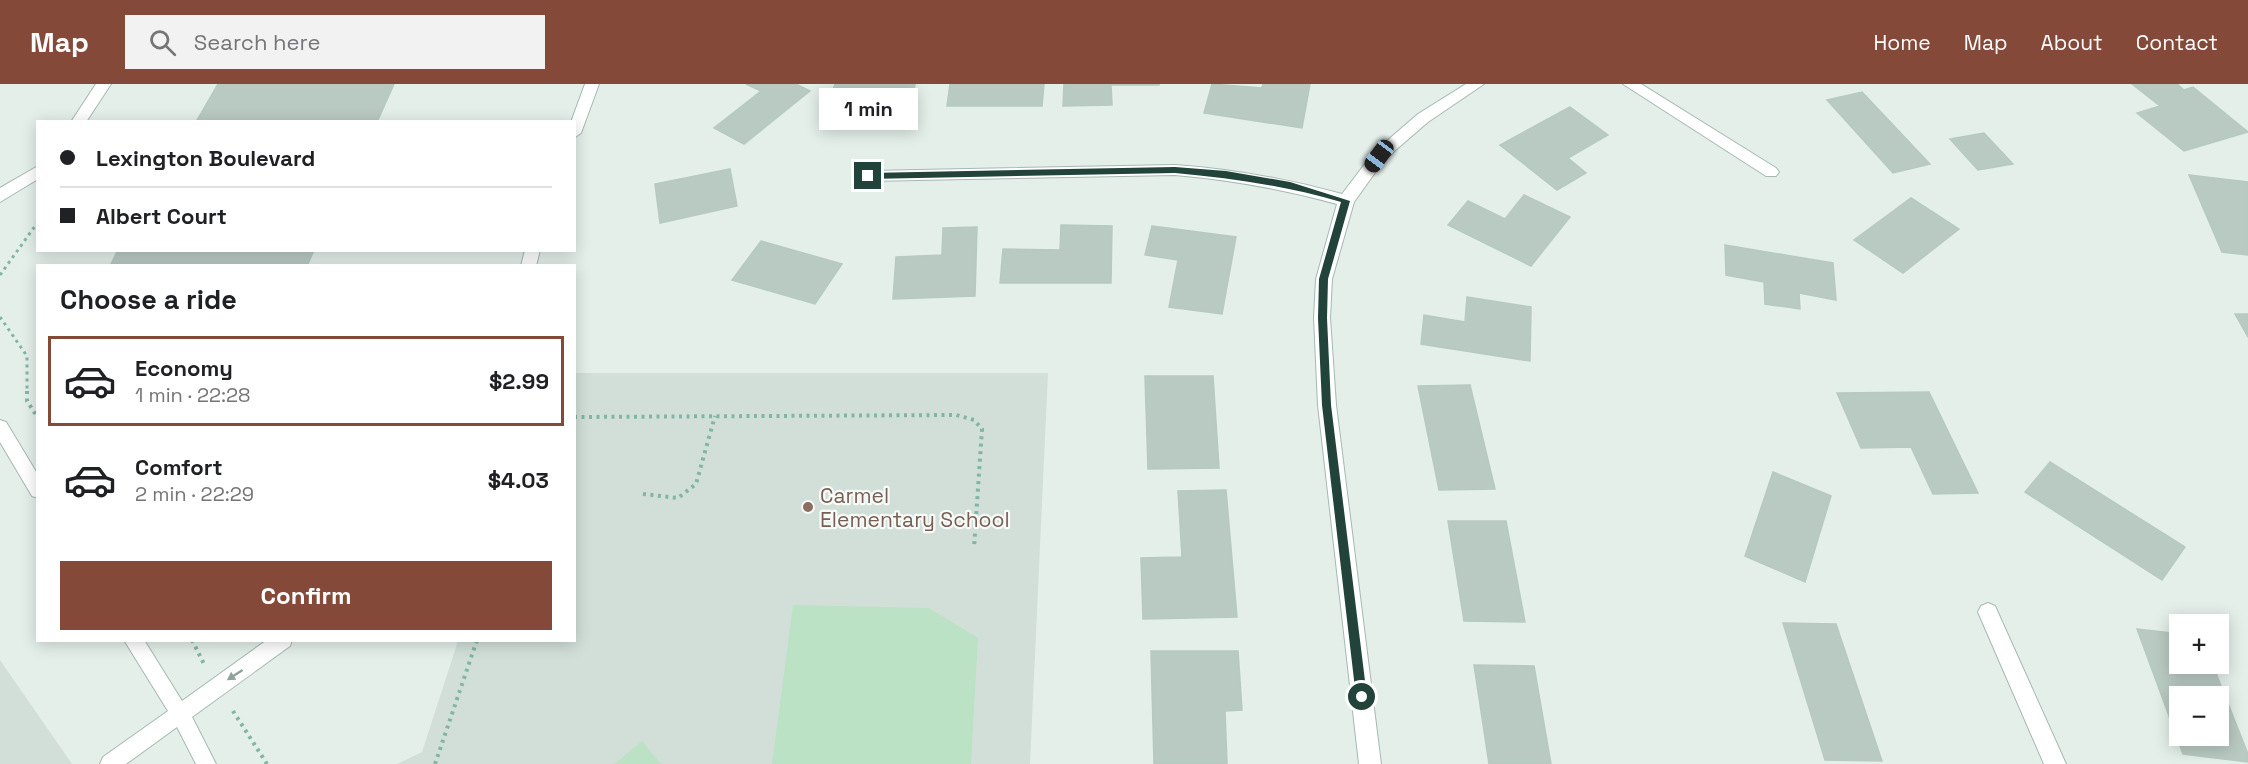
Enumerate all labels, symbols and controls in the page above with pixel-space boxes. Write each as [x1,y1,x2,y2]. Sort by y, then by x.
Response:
search box [125,15,545,69]
text: Map [30,24,89,60]
icon: search [146,26,179,59]
text: Search here [194,28,321,56]
text: Home [1873,29,1931,56]
text: Map [1964,29,2008,56]
text: About [2041,29,2103,56]
text: Contact [2136,29,2218,56]
callout: 1 min [818,89,918,131]
text: 1 min [844,96,893,122]
car [1361,136,1397,176]
text: Lexington Boulevard [96,144,315,172]
route end [854,162,881,189]
text: Albert Court [96,202,227,230]
text: Choose a ride [60,282,237,317]
icon: car [63,354,117,408]
text: Economy [135,354,233,382]
text: $2.99 [489,367,549,395]
text: 1 min · 22:28 [135,382,251,408]
icon: car [63,453,117,507]
text: Comfort [135,453,223,481]
text: $4.03 [488,466,549,494]
text: 2 min · 22:29 [135,481,254,507]
place label: Carmel Elementary School [820,482,1010,533]
marker: Carmel Elementary School [801,500,815,514]
button: Confirm [60,561,552,630]
map controls [2169,614,2229,746]
button: + [2169,614,2229,674]
one-way arrow [228,669,244,681]
route start [1348,683,1375,710]
button: − [2169,686,2229,746]

